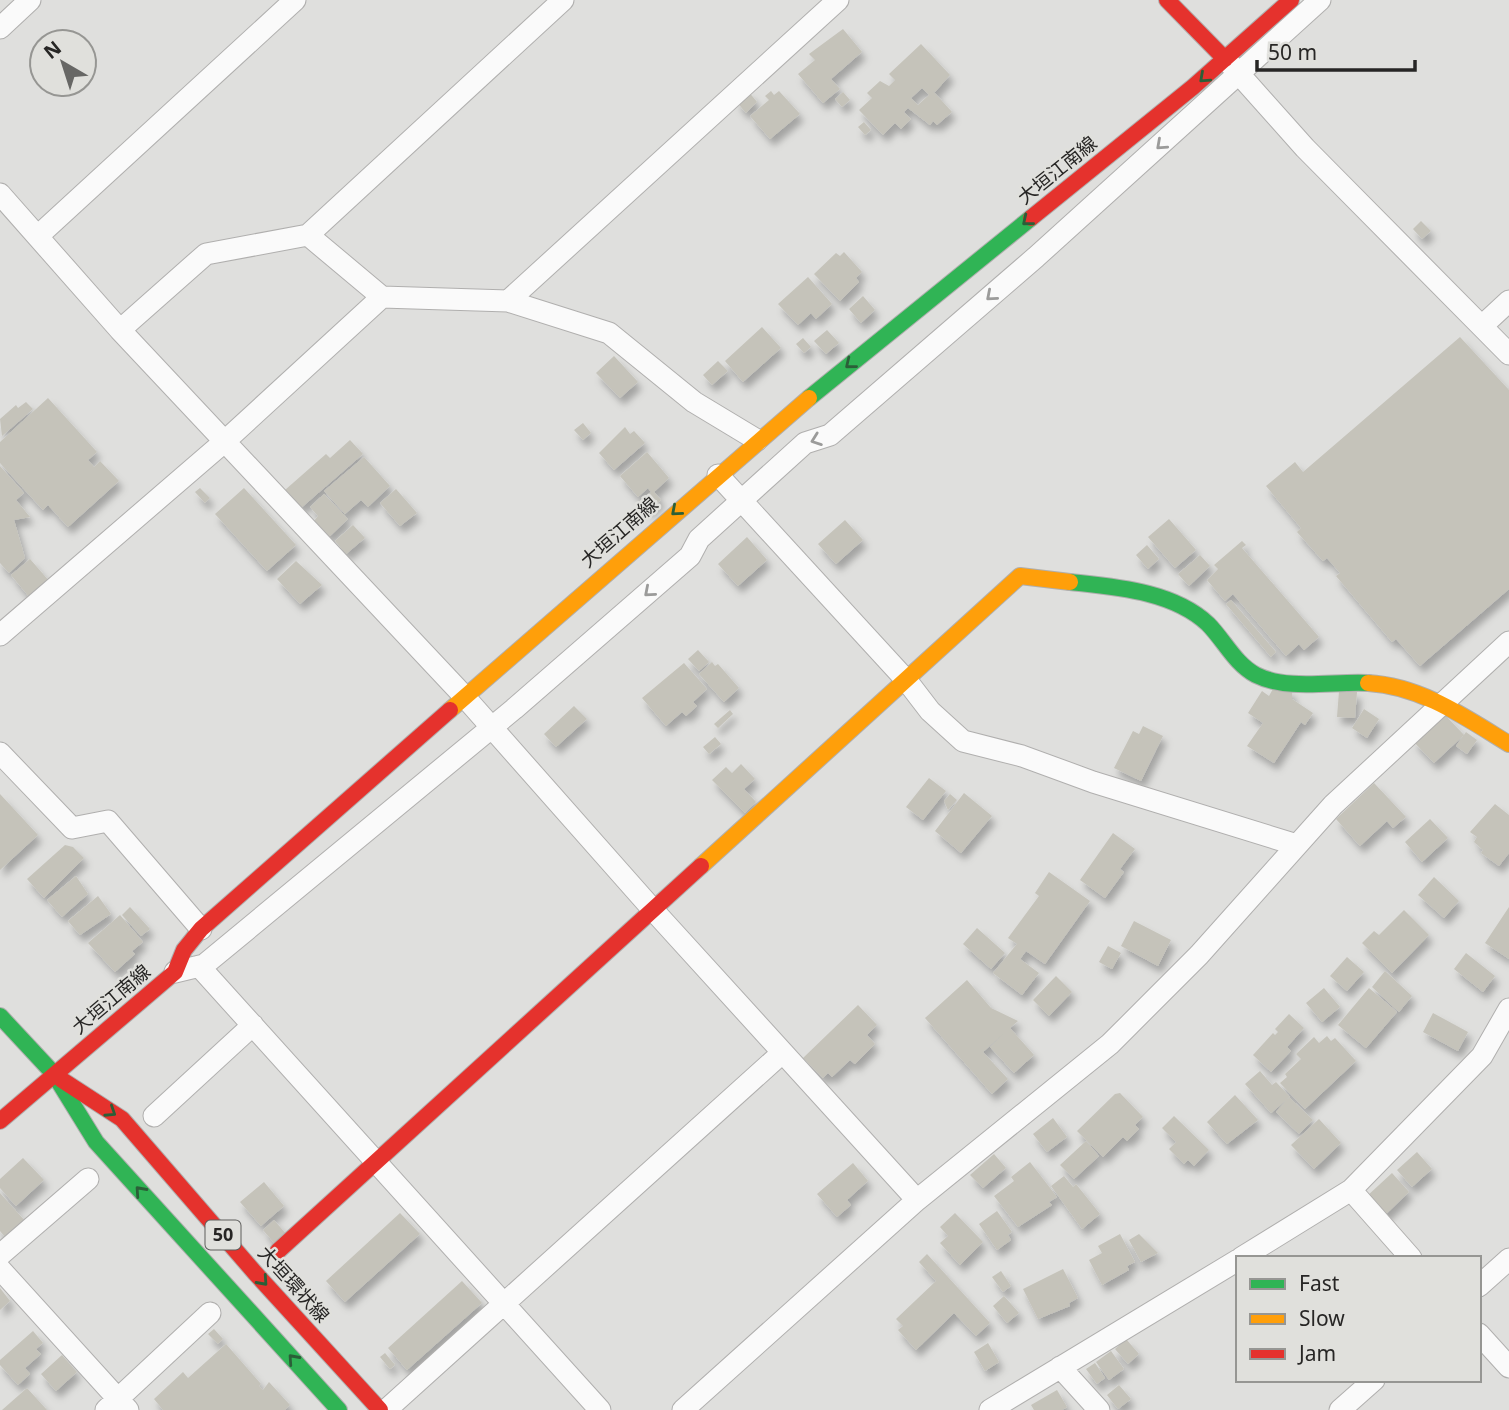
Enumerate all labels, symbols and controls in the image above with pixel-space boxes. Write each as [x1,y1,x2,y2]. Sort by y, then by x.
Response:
north arrow [28,28,98,98]
scale bar [1257,28,1414,72]
text: N [38,35,66,65]
text: 50 m [1268,38,1317,66]
one-way arrow [1199,70,1212,82]
street label: 大垣江南線 [1012,130,1102,210]
one-way arrow [1156,136,1169,149]
one-way arrow [1023,213,1035,226]
one-way arrow [986,288,999,300]
one-way arrow [846,356,858,369]
one-way arrow [810,432,822,446]
street label: 大垣江南線 [575,491,663,573]
one-way arrow [671,503,684,515]
one-way arrow [644,584,657,596]
street label: 大垣江南線 [66,959,156,1039]
one-way arrow [104,1104,117,1117]
one-way arrow [136,1186,148,1199]
road number: 50 [206,1220,241,1250]
street label: 大垣環状線 [253,1240,335,1328]
legend [1236,1256,1481,1382]
text: Fast [1299,1269,1340,1297]
one-way arrow [254,1273,267,1286]
text: Slow [1299,1304,1345,1332]
text: Jam [1297,1339,1336,1367]
one-way arrow [289,1355,301,1368]

